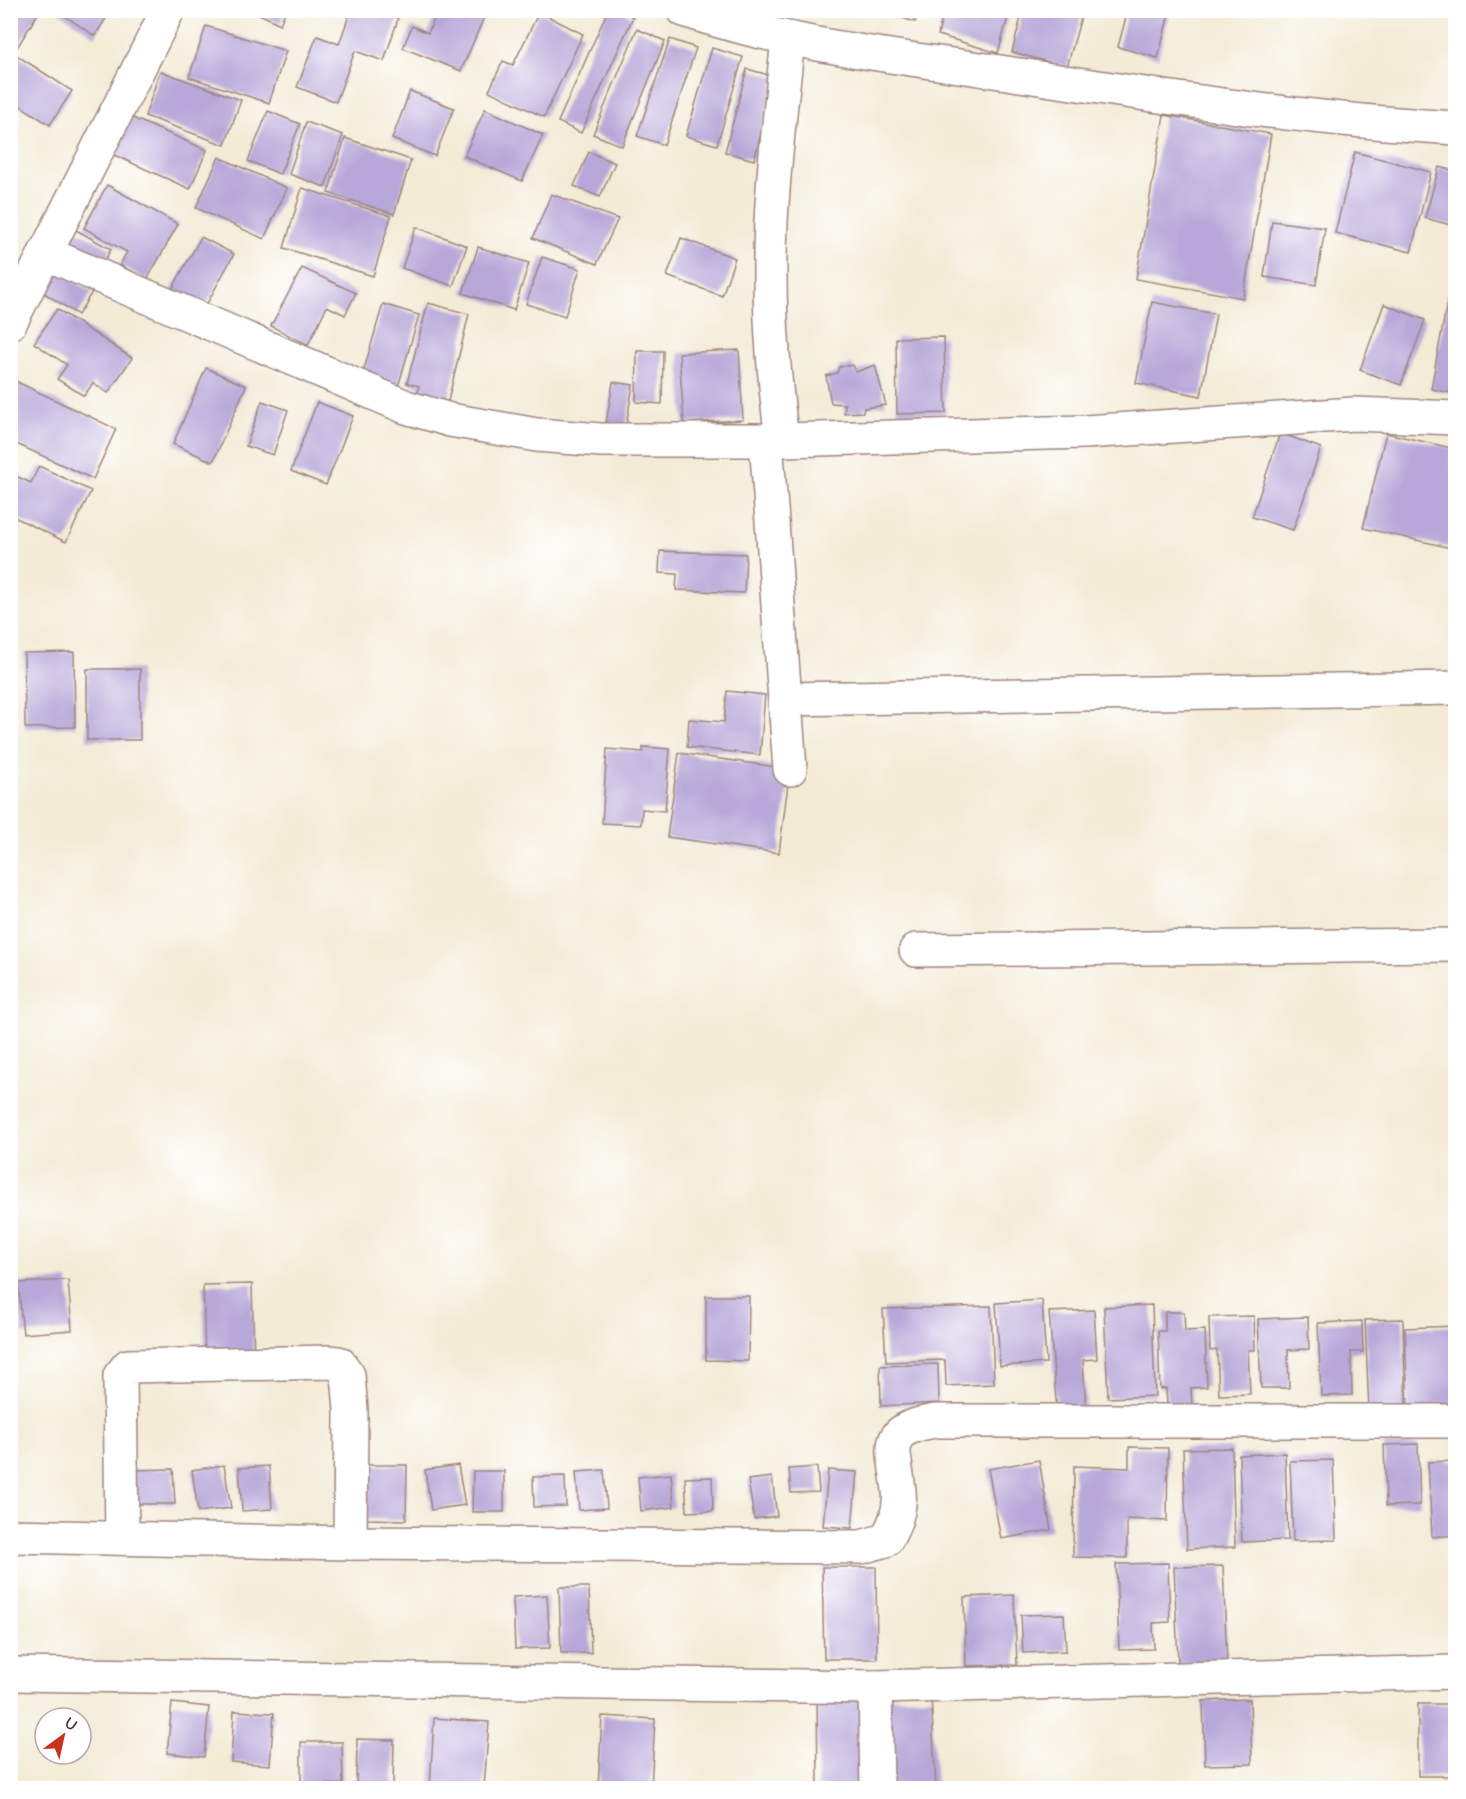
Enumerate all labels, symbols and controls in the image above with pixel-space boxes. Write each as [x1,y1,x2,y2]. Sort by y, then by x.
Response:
north arrow [33,1706,93,1766]
text: U [61,1714,80,1735]

